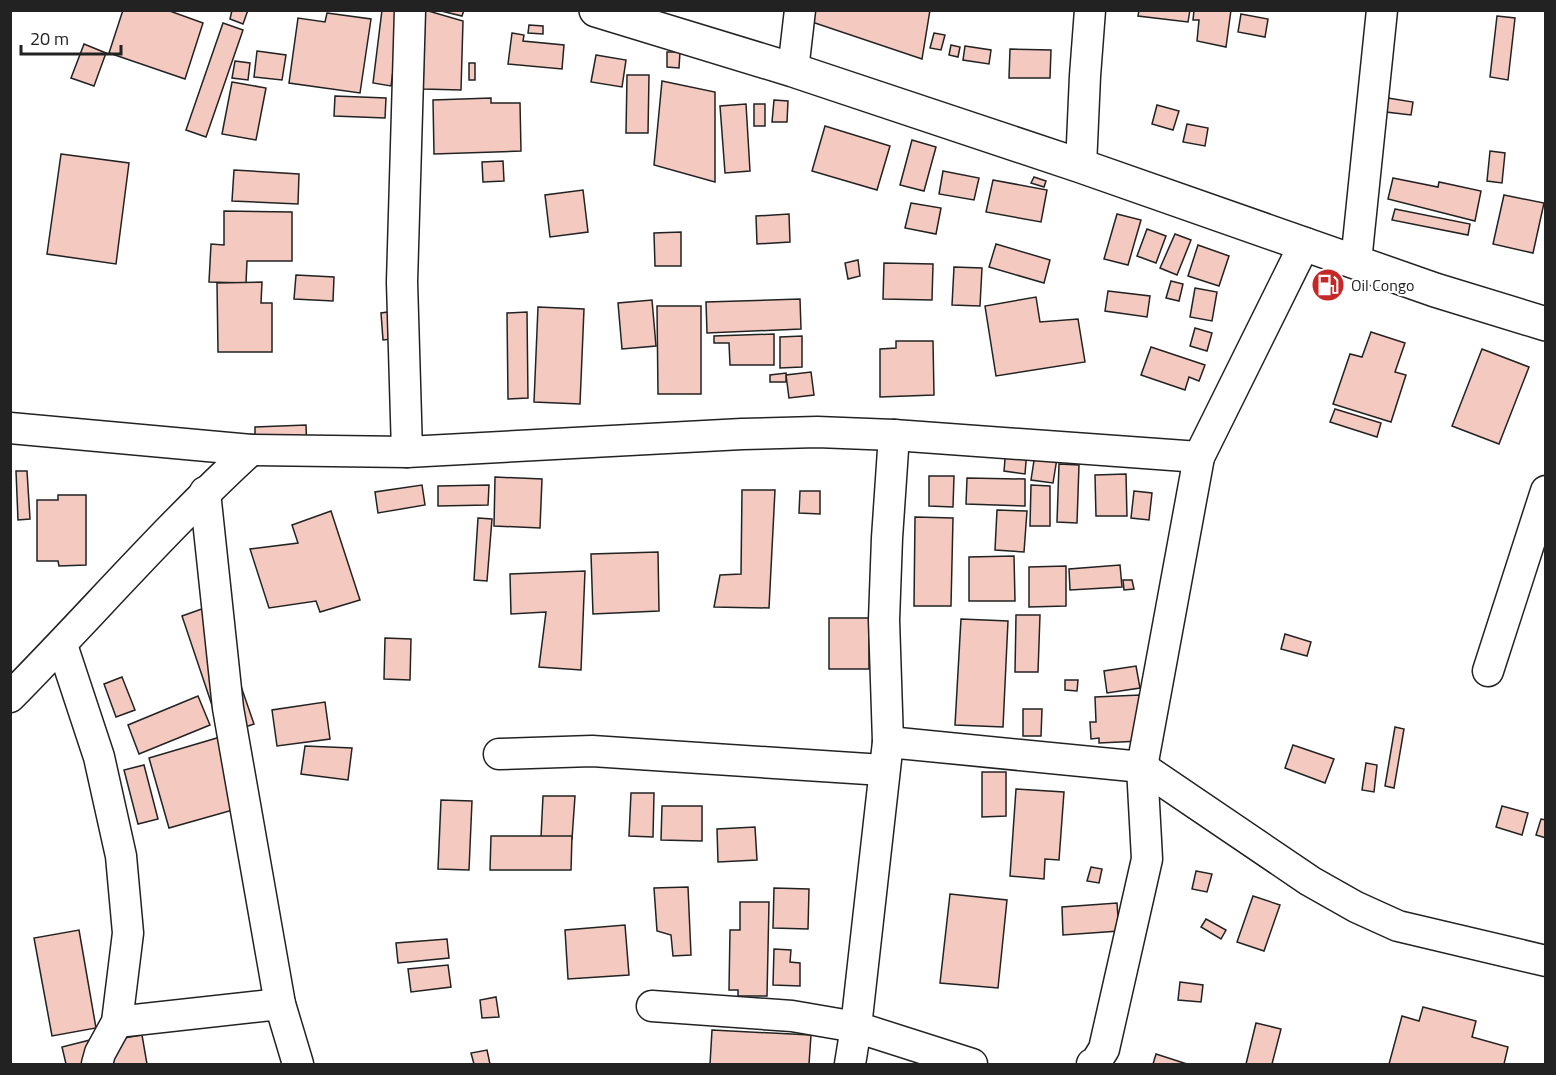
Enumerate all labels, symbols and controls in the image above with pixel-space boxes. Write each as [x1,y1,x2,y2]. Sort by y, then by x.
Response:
scale bar [21,18,122,56]
text: 20 m [30,25,69,52]
fuel station icon: Oil Congo [1310,267,1346,303]
place label: Oil Congo [1351,273,1415,297]

